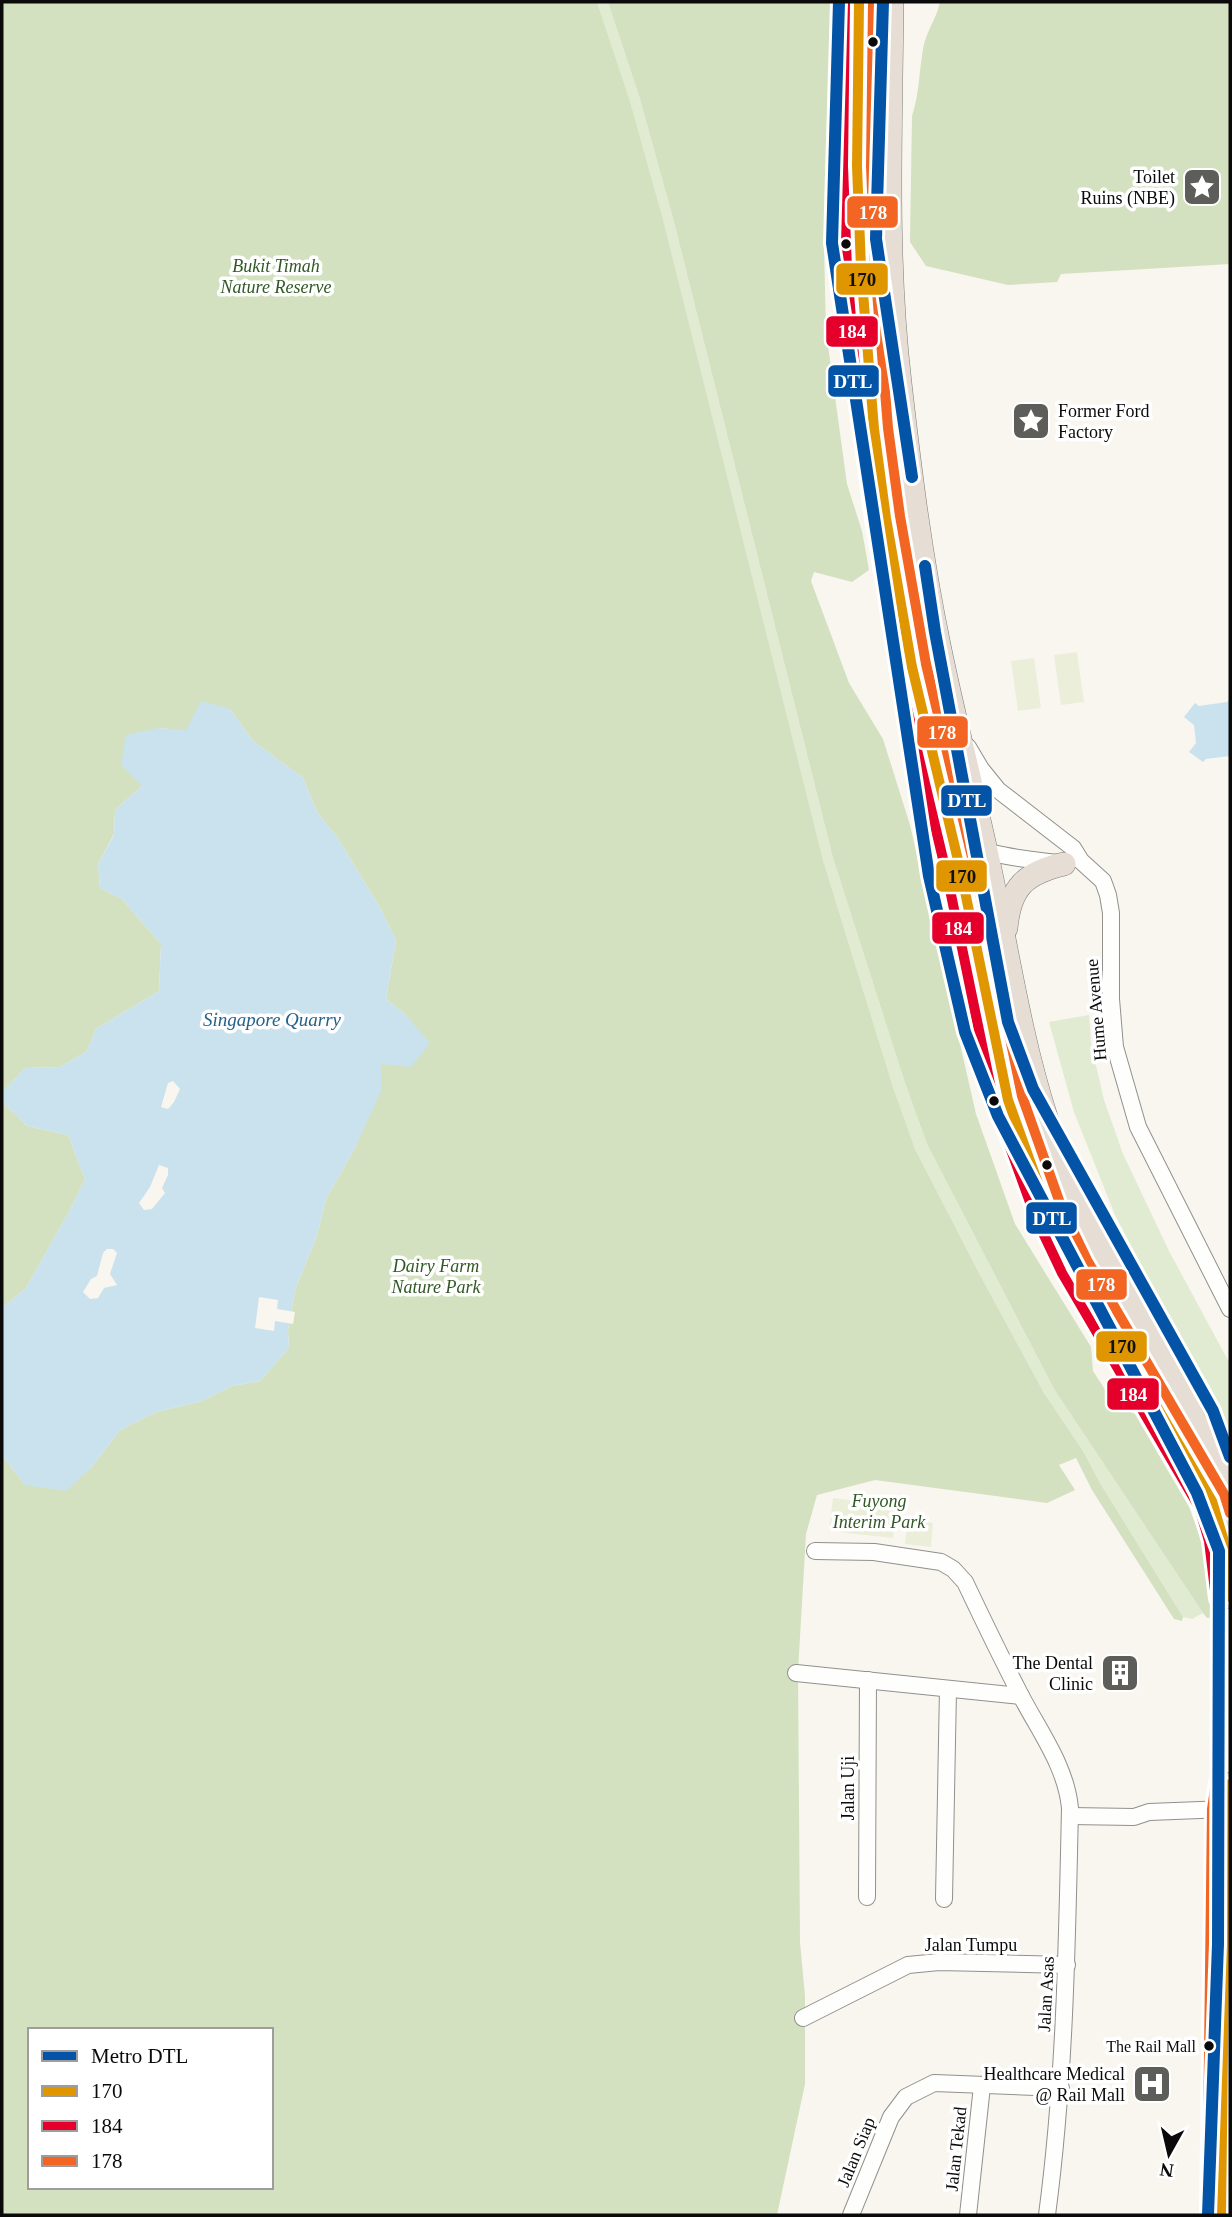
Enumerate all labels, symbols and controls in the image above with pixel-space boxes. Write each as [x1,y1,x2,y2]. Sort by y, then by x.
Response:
unlabelled marker [866,35,880,49]
place icon: Toilet Ruins (NBE) [1181,166,1223,208]
place label: Toilet Ruins (NBE) [1081,167,1175,209]
line badge: 178 [846,195,899,229]
text: 178 [859,202,887,223]
unlabelled marker [839,237,853,251]
park label: Bukit Timah Nature Reserve [220,256,331,297]
line badge: 170 [835,262,889,296]
text: 170 [848,269,876,290]
line badge: 184 [825,315,879,348]
text: 184 [838,321,867,342]
line badge: DTL [827,364,880,398]
text: DTL [833,371,873,392]
place icon: Former Ford Factory [1010,400,1052,442]
place label: Former Ford Factory [1058,401,1150,442]
line badge: 178 [916,715,969,749]
text: 178 [928,722,956,743]
line badge: DTL [940,784,993,817]
text: DTL [947,790,987,811]
line badge: 170 [935,859,988,893]
text: 170 [948,866,976,887]
line badge: 184 [931,911,985,945]
text: 184 [944,918,973,939]
street label: Hume Avenue [1082,958,1110,1062]
water label: Singapore Quarry [203,1009,342,1030]
unlabelled marker [987,1094,1001,1108]
unlabelled marker [1040,1158,1054,1172]
line badge: DTL [1025,1201,1078,1235]
text: DTL [1032,1208,1072,1229]
park label: Dairy Farm Nature Park [391,1256,481,1297]
line badge: 178 [1075,1268,1128,1301]
text: 178 [1087,1274,1115,1295]
line badge: 170 [1095,1330,1148,1363]
text: 170 [1108,1336,1136,1357]
line badge: 184 [1106,1377,1160,1411]
text: 184 [1119,1384,1148,1405]
park label: Fuyong Interim Park [832,1491,926,1532]
building icon: The Dental Clinic [1099,1652,1141,1694]
place label: The Dental Clinic [1013,1653,1093,1694]
street label: Jalan Uji [838,1756,858,1820]
street label: Jalan Tumpu [925,1935,1017,1955]
street label: Jalan Asas [1034,1956,1058,2032]
legend [28,2028,273,2189]
place label: The Rail Mall [1106,2038,1197,2055]
marker: The Rail Mall [1202,2039,1216,2053]
text: Metro DTL [91,2044,188,2068]
hospital icon: Healthcare Medical @ Rail Mall [1131,2063,1173,2105]
place label: Healthcare Medical @ Rail Mall [984,2064,1125,2105]
text: 170 [91,2079,123,2103]
street label: Jalan Tekad [942,2106,970,2192]
text: 184 [91,2114,123,2138]
street label: Jalan Siap [833,2114,879,2190]
north arrow [1134,2119,1204,2189]
text: 178 [91,2149,123,2173]
text: N [1158,2159,1175,2182]

